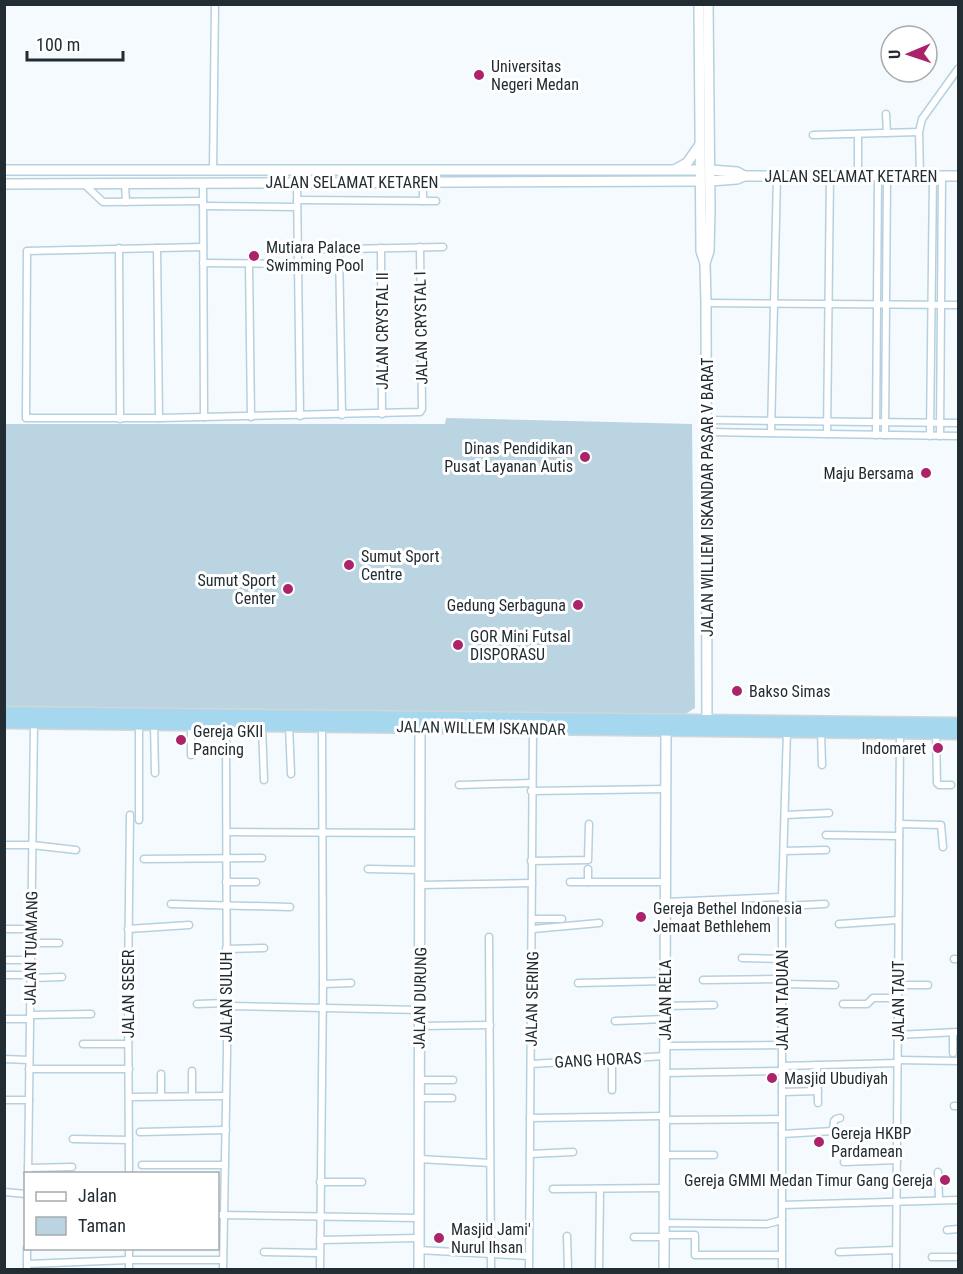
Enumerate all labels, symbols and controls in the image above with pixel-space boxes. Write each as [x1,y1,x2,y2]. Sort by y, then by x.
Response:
scale bar [27,24,123,62]
north arrow [879,24,939,84]
text: 100 m [36,34,80,55]
text: U [885,50,904,59]
place label: Universitas Negeri Medan [491,57,579,94]
marker: Universitas Negeri Medan [472,68,486,82]
street label: JALAN SELAMAT KETAREN [765,167,937,186]
street label: JALAN SELAMAT KETAREN [266,173,438,192]
place label: Mutiara Palace Swimming Pool [266,238,364,275]
marker: Mutiara Palace Swimming Pool [247,249,261,263]
street label: JALAN CRYSTAL I [411,271,431,385]
street label: JALAN CRYSTAL II [373,272,392,390]
street label: JALAN WILLIEM ISKANDAR PASAR V BARAT [698,357,717,637]
place label: Dinas Pendidikan Pusat Layanan Autis [444,439,573,476]
marker: Dinas Pendidikan Pusat Layanan Autis [578,450,592,464]
place label: Maju Bersama [823,464,914,483]
marker: Maju Bersama [919,466,933,480]
place label: Sumut Sport Centre [361,547,440,584]
marker: Sumut Sport Centre [342,558,356,572]
place label: Sumut Sport Center [198,571,276,608]
marker: Sumut Sport Center [281,582,295,596]
place label: Gedung Serbaguna [447,596,566,615]
marker: Gedung Serbaguna [571,598,585,612]
place label: GOR Mini Futsal DISPORASU [470,627,571,664]
marker: GOR Mini Futsal DISPORASU [451,638,465,652]
place label: Bakso Simas [749,682,831,701]
marker: Bakso Simas [730,684,744,698]
street label: JALAN WILLEM ISKANDAR [396,717,566,739]
place label: Gereja GKII Pancing [193,722,263,759]
marker: Gereja GKII Pancing [174,733,188,747]
place label: Indomaret [862,739,926,758]
marker: Indomaret [931,741,945,755]
street label: JALAN TUAMANG [21,891,41,1005]
place label: Gereja Bethel Indonesia Jemaat Bethlehem [653,899,802,936]
marker: Gereja Bethel Indonesia Jemaat Bethlehem [634,910,648,924]
street label: JALAN DURUNG [410,947,430,1049]
street label: JALAN SESER [119,949,138,1038]
street label: JALAN TADUAN [773,949,792,1051]
street label: JALAN SERING [522,951,542,1047]
street label: JALAN SULUH [217,952,236,1042]
street label: JALAN RELA [656,960,675,1040]
street label: JALAN TAUT [889,960,908,1042]
street label: GANG HORAS [554,1048,642,1072]
place label: Masjid Ubudiyah [784,1069,888,1088]
marker: Masjid Ubudiyah [765,1071,779,1085]
place label: Gereja HKBP Pardamean [831,1124,911,1161]
marker: Gereja HKBP Pardamean [812,1135,826,1149]
place label: Gereja GMMI Medan Timur Gang Gereja [684,1171,933,1190]
legend [24,1172,219,1250]
marker: Gereja GMMI Medan Timur Gang Gereja [938,1173,952,1187]
text: Jalan [78,1185,117,1206]
text: Taman [78,1215,126,1236]
place label: Masjid Jami' Nurul Ihsan [451,1220,531,1257]
marker: Masjid Jami' Nurul Ihsan [432,1231,446,1245]

